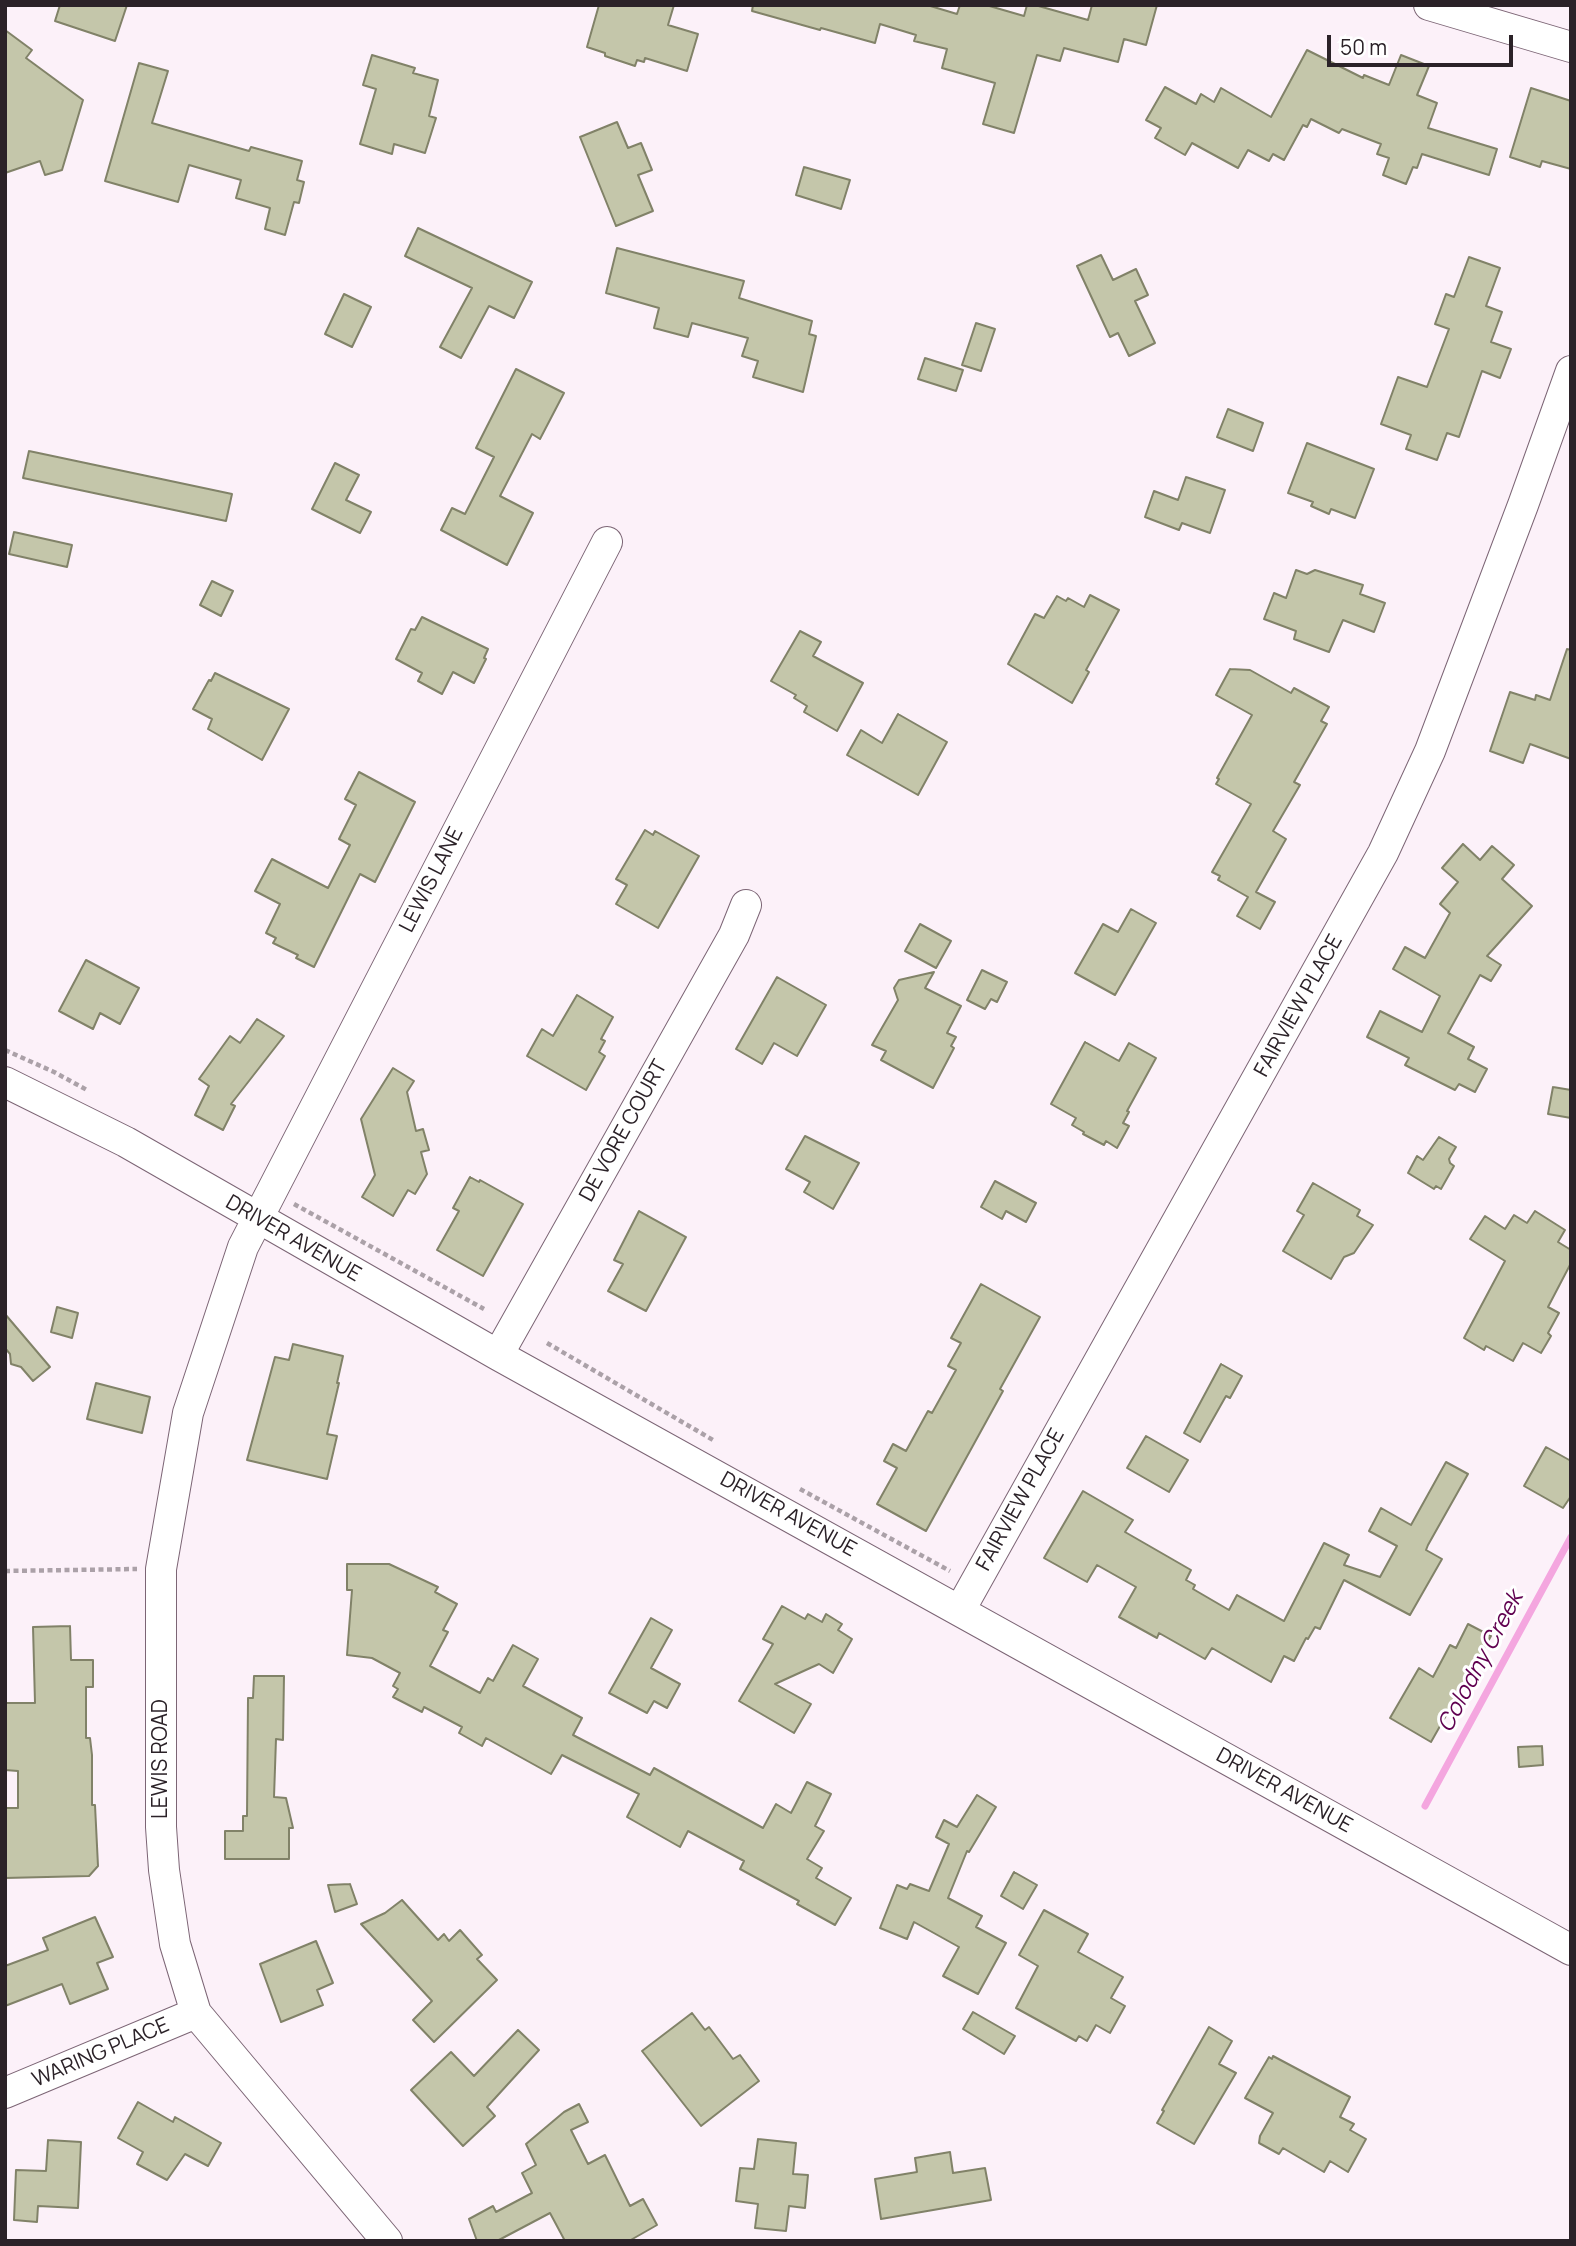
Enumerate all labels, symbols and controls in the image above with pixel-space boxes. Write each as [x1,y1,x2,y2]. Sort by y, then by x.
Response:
scale bar [1331,21,1516,65]
text: 50 m [1340,33,1387,61]
street label: LEWIS LANE [395,823,469,937]
street label: FAIRVIEW PLACE [1250,931,1348,1081]
street label: DE VORE COURT [575,1056,673,1206]
street label: DRIVER AVENUE [221,1190,365,1288]
street label: FAIRVIEW PLACE [972,1425,1070,1575]
street label: DRIVER AVENUE [715,1467,861,1563]
water label: Colodny Creek [1432,1587,1530,1737]
street label: LEWIS ROAD [148,1699,174,1819]
street label: DRIVER AVENUE [1211,1743,1357,1839]
street label: WARING PLACE [29,2013,173,2093]

